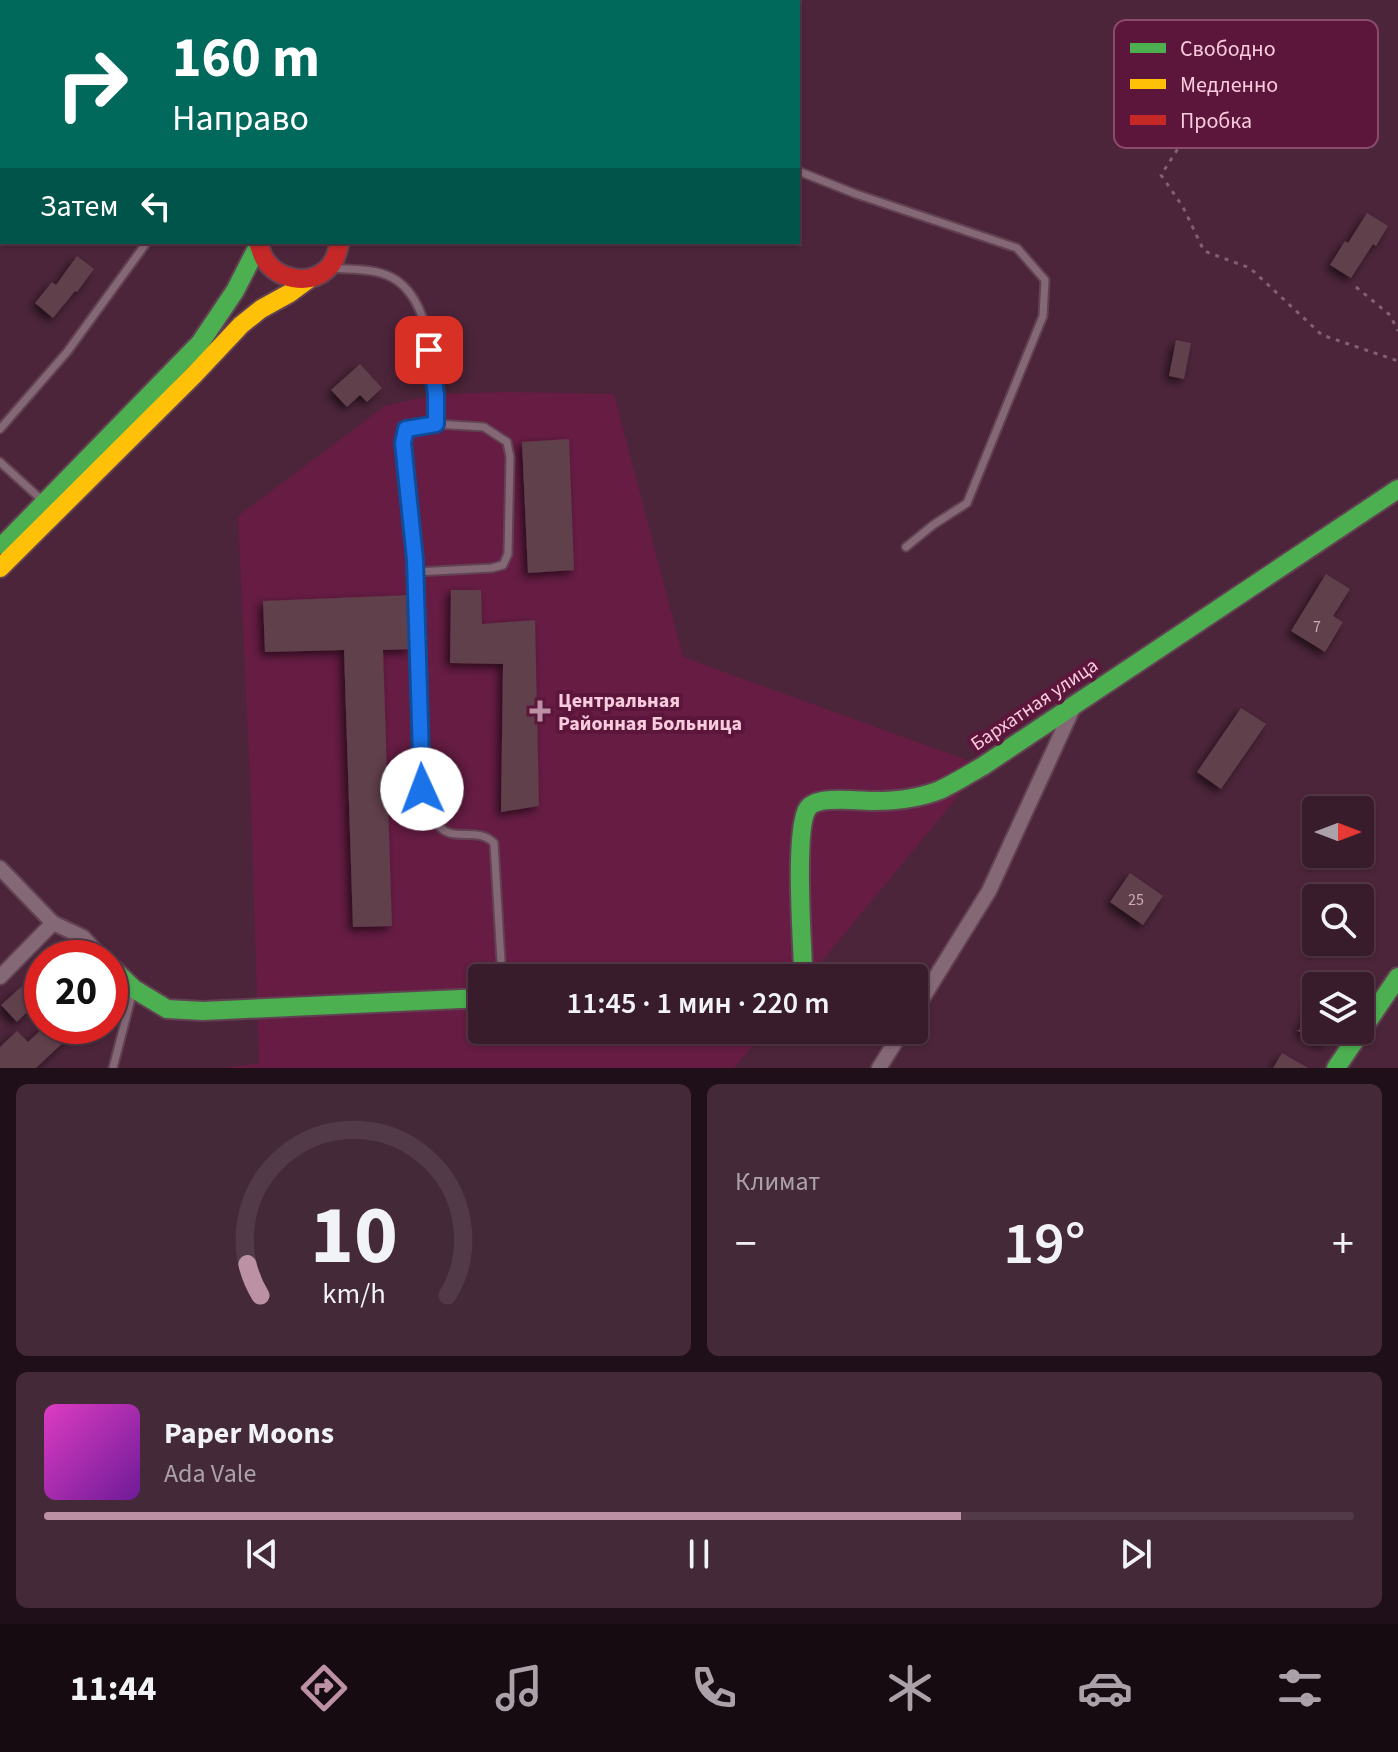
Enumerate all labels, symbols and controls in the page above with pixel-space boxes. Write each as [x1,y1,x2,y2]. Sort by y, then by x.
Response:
text: 160 m [172,19,320,98]
legend [1114,20,1378,148]
icon: right [40,32,144,136]
text: Свободно [1180,33,1276,65]
text: Медленно [1180,69,1278,101]
text: Направо [172,93,309,144]
text: Пробка [1180,105,1252,137]
icon: left [134,184,178,228]
text: Затем [40,185,118,228]
pin [395,316,463,384]
icon: arrive [407,328,451,372]
house number: 7 [1313,616,1321,638]
street label: Бархатная улица [965,652,1104,758]
place label: Центральная Районная Больница [558,687,742,738]
marker: Центральная Районная Больница [529,700,551,722]
position arrow [380,747,464,831]
north arrow [1302,796,1374,868]
map controls [1302,796,1374,1044]
button: search [1302,884,1374,956]
house number: 25 [1128,889,1144,911]
speed limit sign: 20 [24,940,128,1044]
button: layers [1302,972,1374,1044]
text: 11:45 · 1 мин · 220 m [567,982,829,1025]
text: Климат [735,1163,820,1200]
text: 10 [310,1177,397,1295]
text: 19° [1003,1202,1086,1287]
text: − [735,1213,757,1276]
text: + [1332,1213,1354,1276]
text: km/h [322,1274,385,1314]
text: Paper Moons [164,1412,334,1455]
text: Ada Vale [164,1455,256,1492]
icon: previous [240,1532,284,1576]
icon: pause [677,1532,721,1576]
icon: next [1114,1532,1158,1576]
icon: directions [296,1660,352,1716]
icon: music [491,1660,547,1716]
icon: phone [686,1660,742,1716]
icon: climate [882,1660,938,1716]
icon: car [1077,1660,1133,1716]
icon: filters [1272,1660,1328,1716]
text: 11:44 [70,1663,156,1714]

